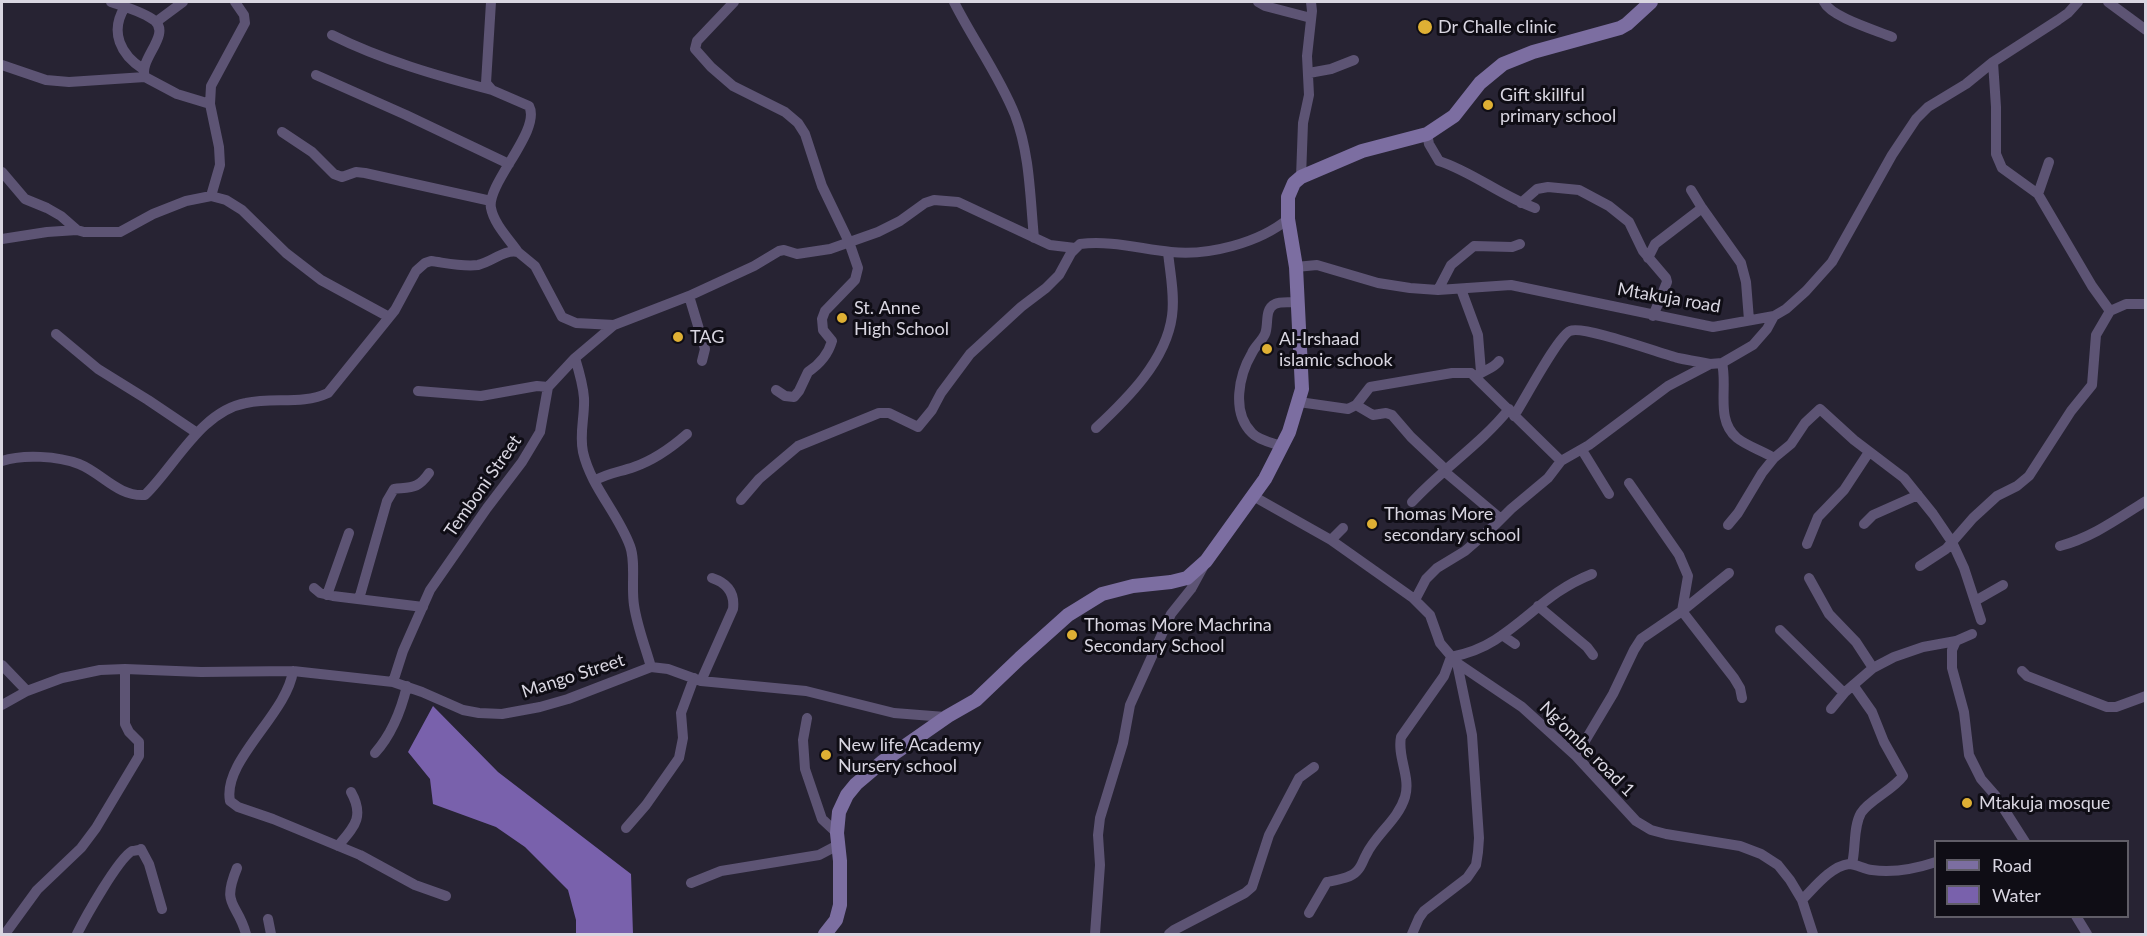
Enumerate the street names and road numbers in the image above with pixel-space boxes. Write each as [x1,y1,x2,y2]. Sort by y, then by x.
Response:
street label: Mtakuja road [1616,278,1722,318]
street label: Temboni Street [440,431,526,541]
street label: Mango Street [519,649,627,703]
street label: Ng’ombe road 1 [1535,697,1639,801]

